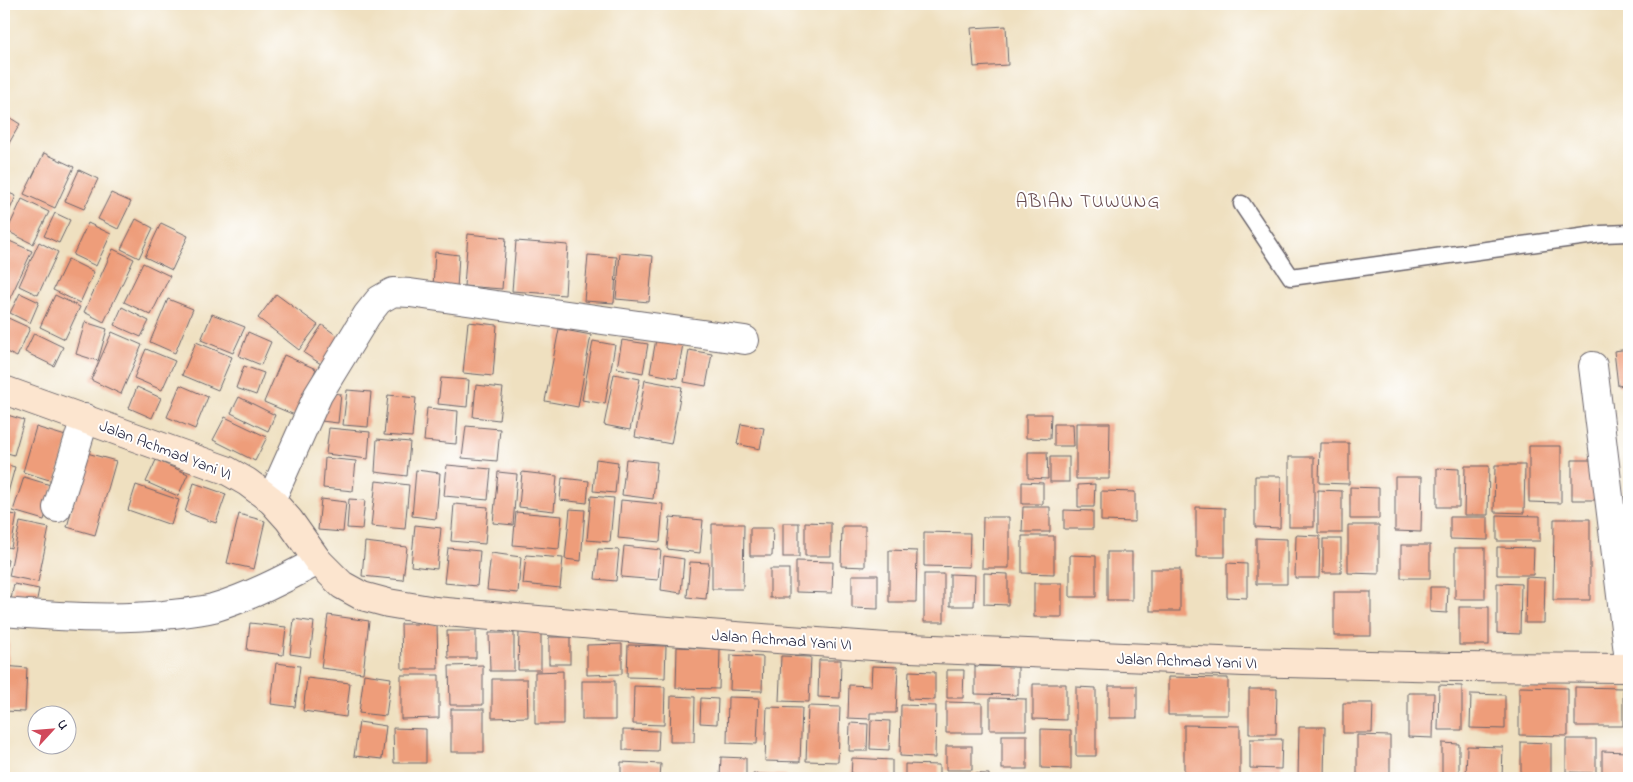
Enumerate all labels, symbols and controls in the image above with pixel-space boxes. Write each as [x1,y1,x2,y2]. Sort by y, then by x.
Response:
district label: ABIAN TUWUNG [1016,189,1160,216]
street label: Jalan Achmad Yani VI [95,415,235,487]
street label: Jalan Achmad Yani VI [711,624,853,658]
street label: Jalan Achmad Yani VI [1116,648,1257,676]
north arrow [28,704,78,754]
text: U [51,716,74,734]

